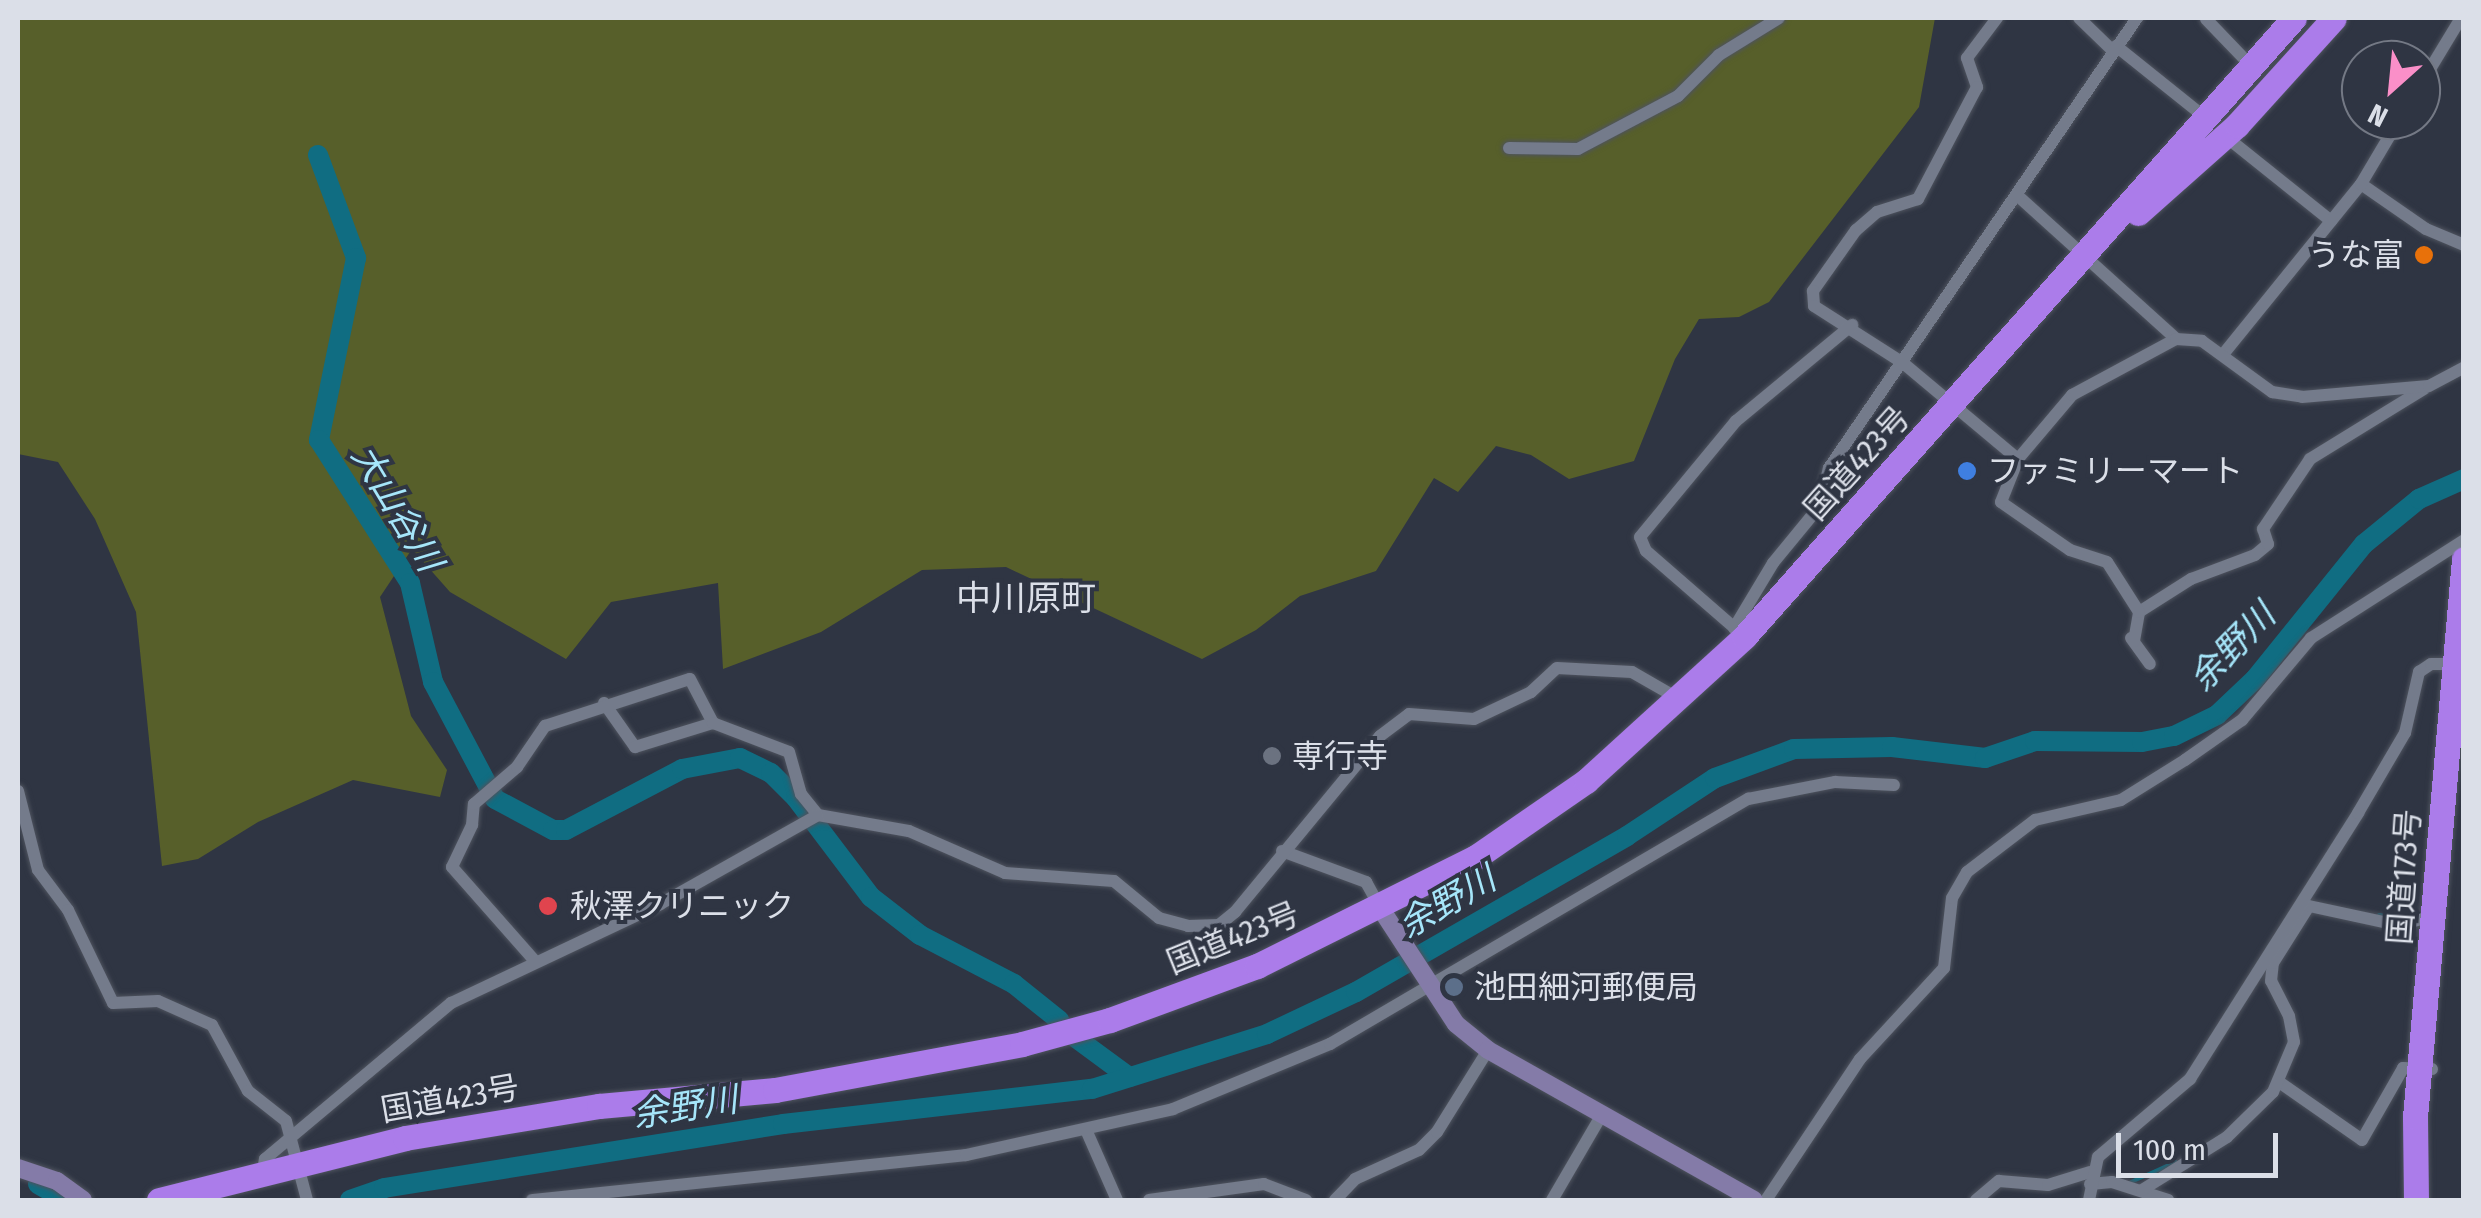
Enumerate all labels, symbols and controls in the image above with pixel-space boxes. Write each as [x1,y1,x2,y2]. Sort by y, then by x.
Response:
north arrow [2341,40,2441,140]
text: N [2363,97,2393,134]
place label: うな富 [2308,236,2404,274]
marker: うな富 [2413,244,2435,266]
street label: 国道423号 [1796,398,1918,528]
water label: 大山谷川 [343,437,451,579]
place label: ファミリーマート [1987,452,2243,490]
marker: ファミリーマート [1956,460,1978,482]
district label: 中川原町 [956,577,1096,619]
water label: 余野川 [2180,595,2284,699]
place label: 専行寺 [1292,737,1388,775]
marker: 専行寺 [1261,745,1283,767]
street label: 国道173号 [2380,808,2428,946]
water label: 余野川 [1391,858,1503,946]
place label: 秋澤クリニック [570,887,794,925]
marker: 秋澤クリニック [535,893,561,919]
street label: 国道423号 [1161,894,1305,982]
place label: 池田細河郵便局 [1474,968,1698,1006]
marker: 池田細河郵便局 [1443,976,1465,998]
street label: 国道423号 [378,1068,522,1130]
water label: 余野川 [630,1078,740,1136]
scale bar [2121,1113,2284,1175]
text: 100 m [2133,1132,2206,1168]

